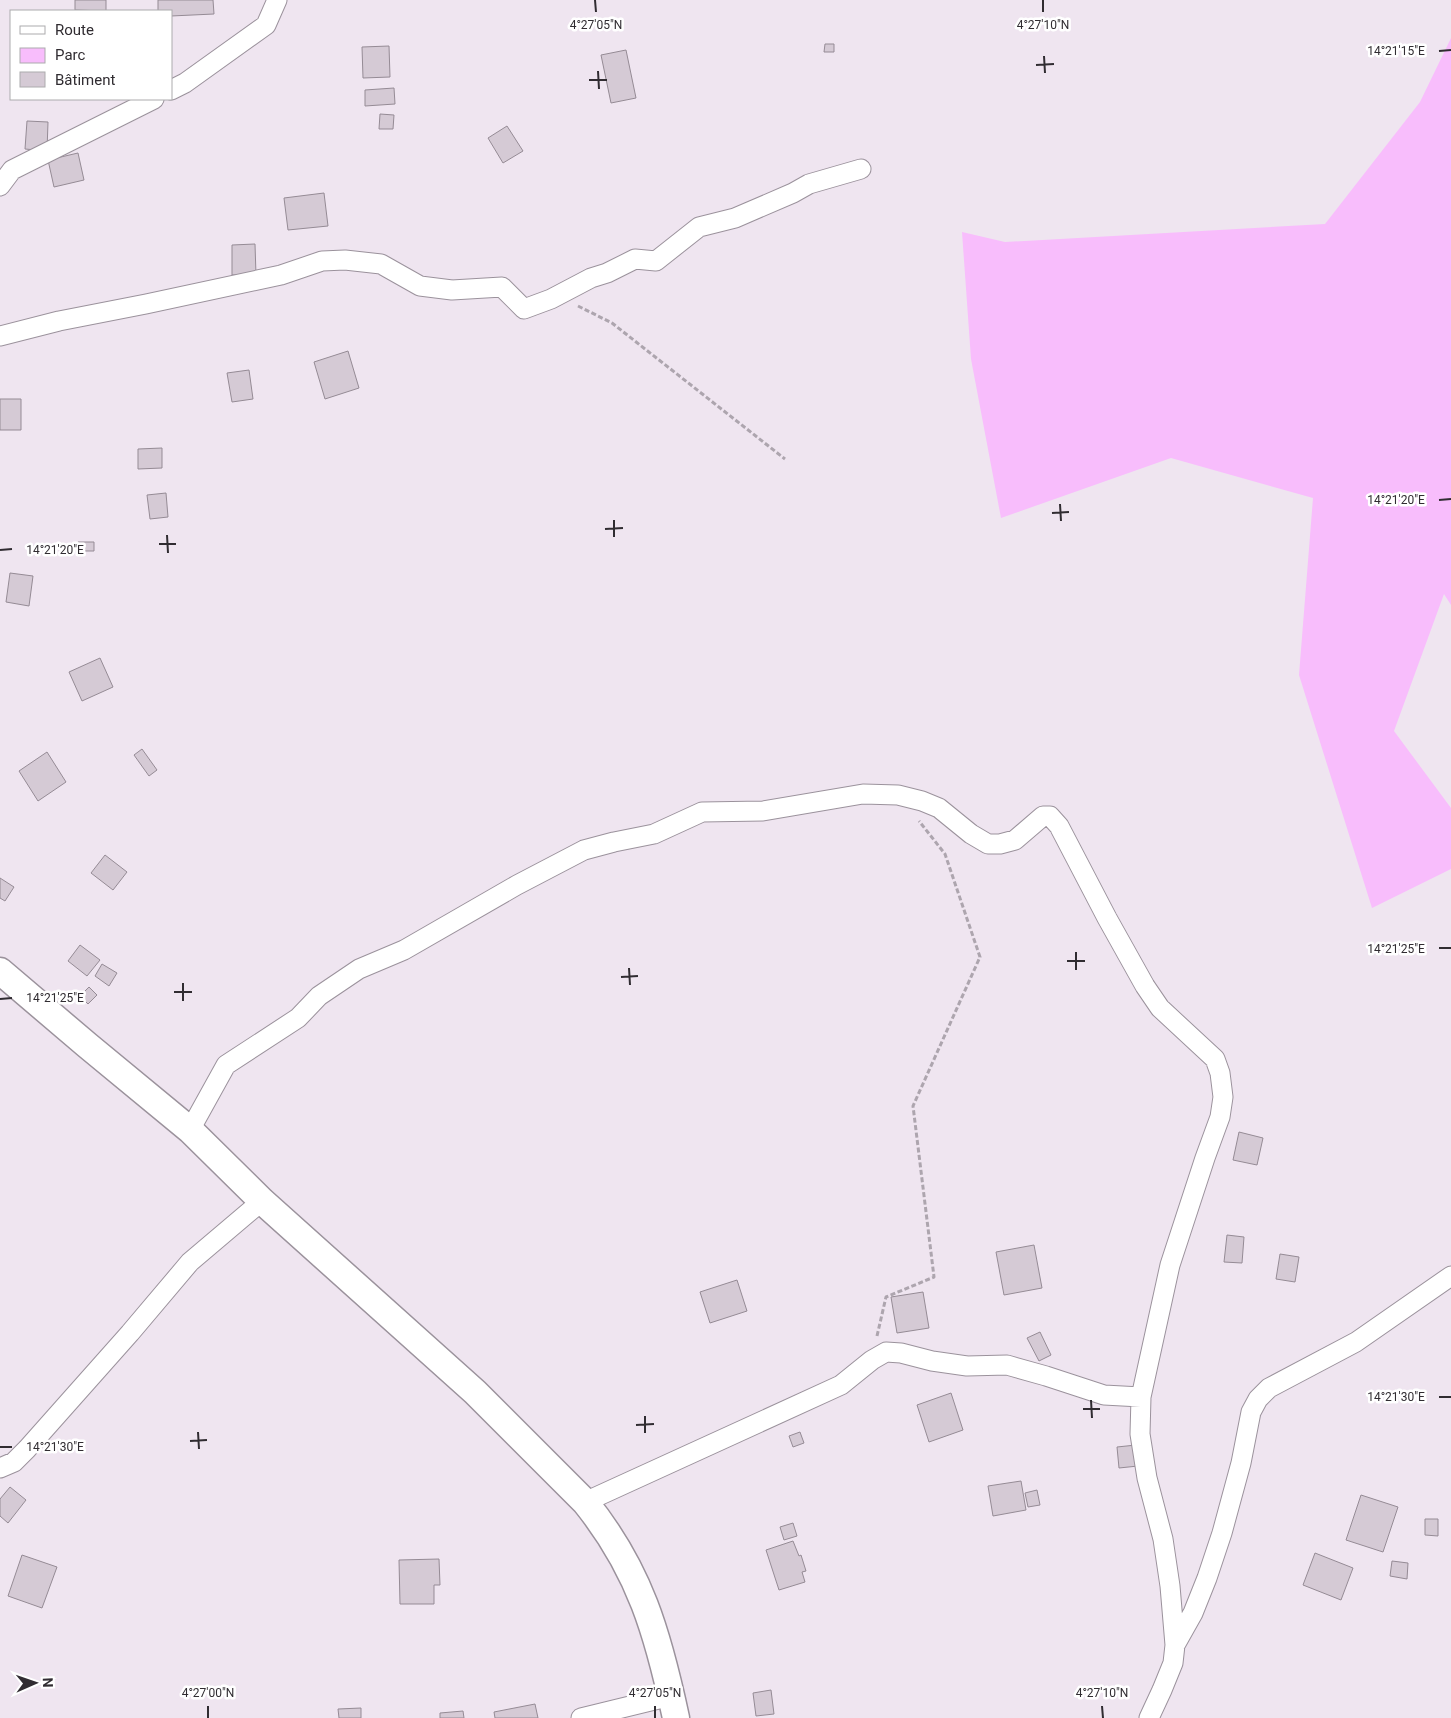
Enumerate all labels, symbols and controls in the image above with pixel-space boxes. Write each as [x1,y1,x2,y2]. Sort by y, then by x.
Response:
legend [10,10,172,100]
text: 4°27'05"N [570,18,622,32]
text: 4°27'10"N [1017,18,1069,32]
text: Route [55,21,94,39]
text: 14°21'15"E [1367,44,1425,58]
text: Parc [55,46,85,64]
text: Bâtiment [55,71,115,89]
text: 14°21'20"E [1367,493,1425,507]
text: 14°21'20"E [26,543,84,557]
text: 14°21'25"E [1367,942,1425,956]
text: 14°21'25"E [26,991,84,1005]
text: 14°21'30"E [1367,1390,1425,1404]
text: 14°21'30"E [26,1440,84,1454]
north arrow [10,1658,60,1708]
text: N [40,1677,56,1688]
text: 4°27'00"N [182,1686,234,1700]
text: 4°27'05"N [629,1686,681,1700]
text: 4°27'10"N [1076,1686,1128,1700]

